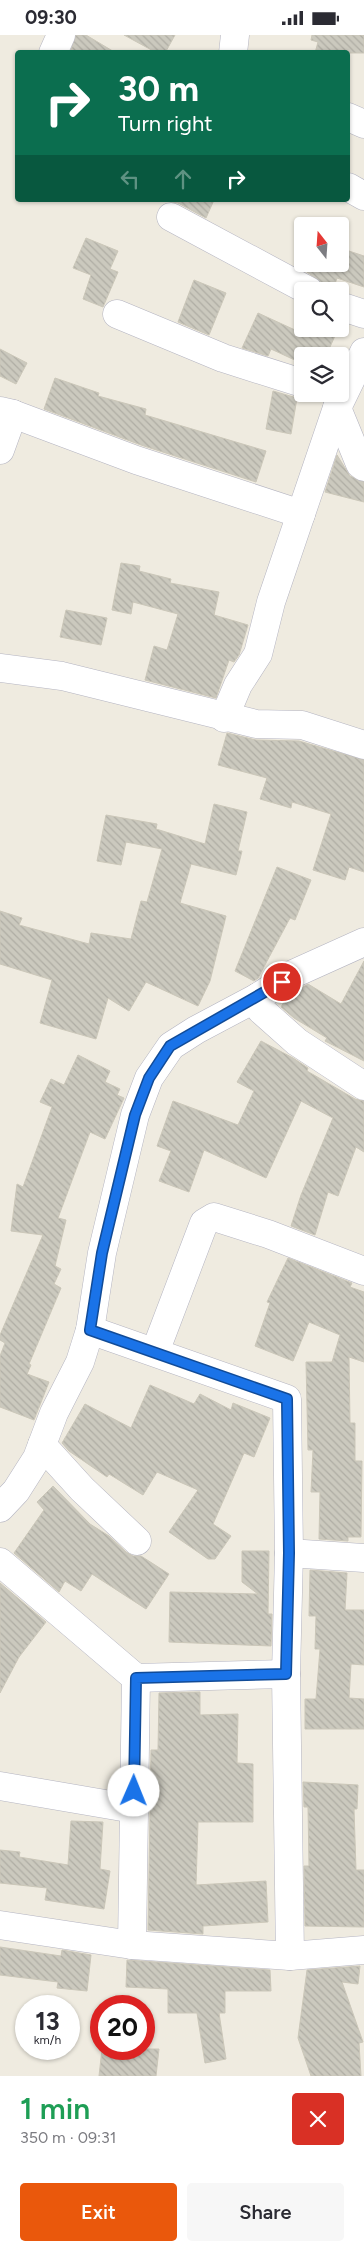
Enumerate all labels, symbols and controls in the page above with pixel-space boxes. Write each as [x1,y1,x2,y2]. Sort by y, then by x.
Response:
text: 09:30 [25,6,77,29]
text: 30 m [118,68,199,110]
icon: right [35,70,100,135]
text: Turn right [118,110,213,137]
icon: left [116,165,144,193]
icon: ahead [169,165,197,193]
icon: right [222,165,250,193]
north arrow [294,217,349,273]
map controls [294,217,349,402]
button: search [294,282,349,337]
button: layers [294,347,349,402]
pin [261,961,303,1003]
icon: arrive [268,968,296,996]
position arrow [107,1764,159,1816]
speed limit sign: 20 [90,1995,155,2060]
text: 13 [35,2006,60,2036]
text: km/h [34,2033,61,2047]
text: 1 min [20,2090,90,2127]
button: close [292,2093,344,2145]
text: 350 m · 09:31 [20,2128,116,2147]
button: Exit [20,2183,177,2241]
button: Share [187,2183,344,2241]

